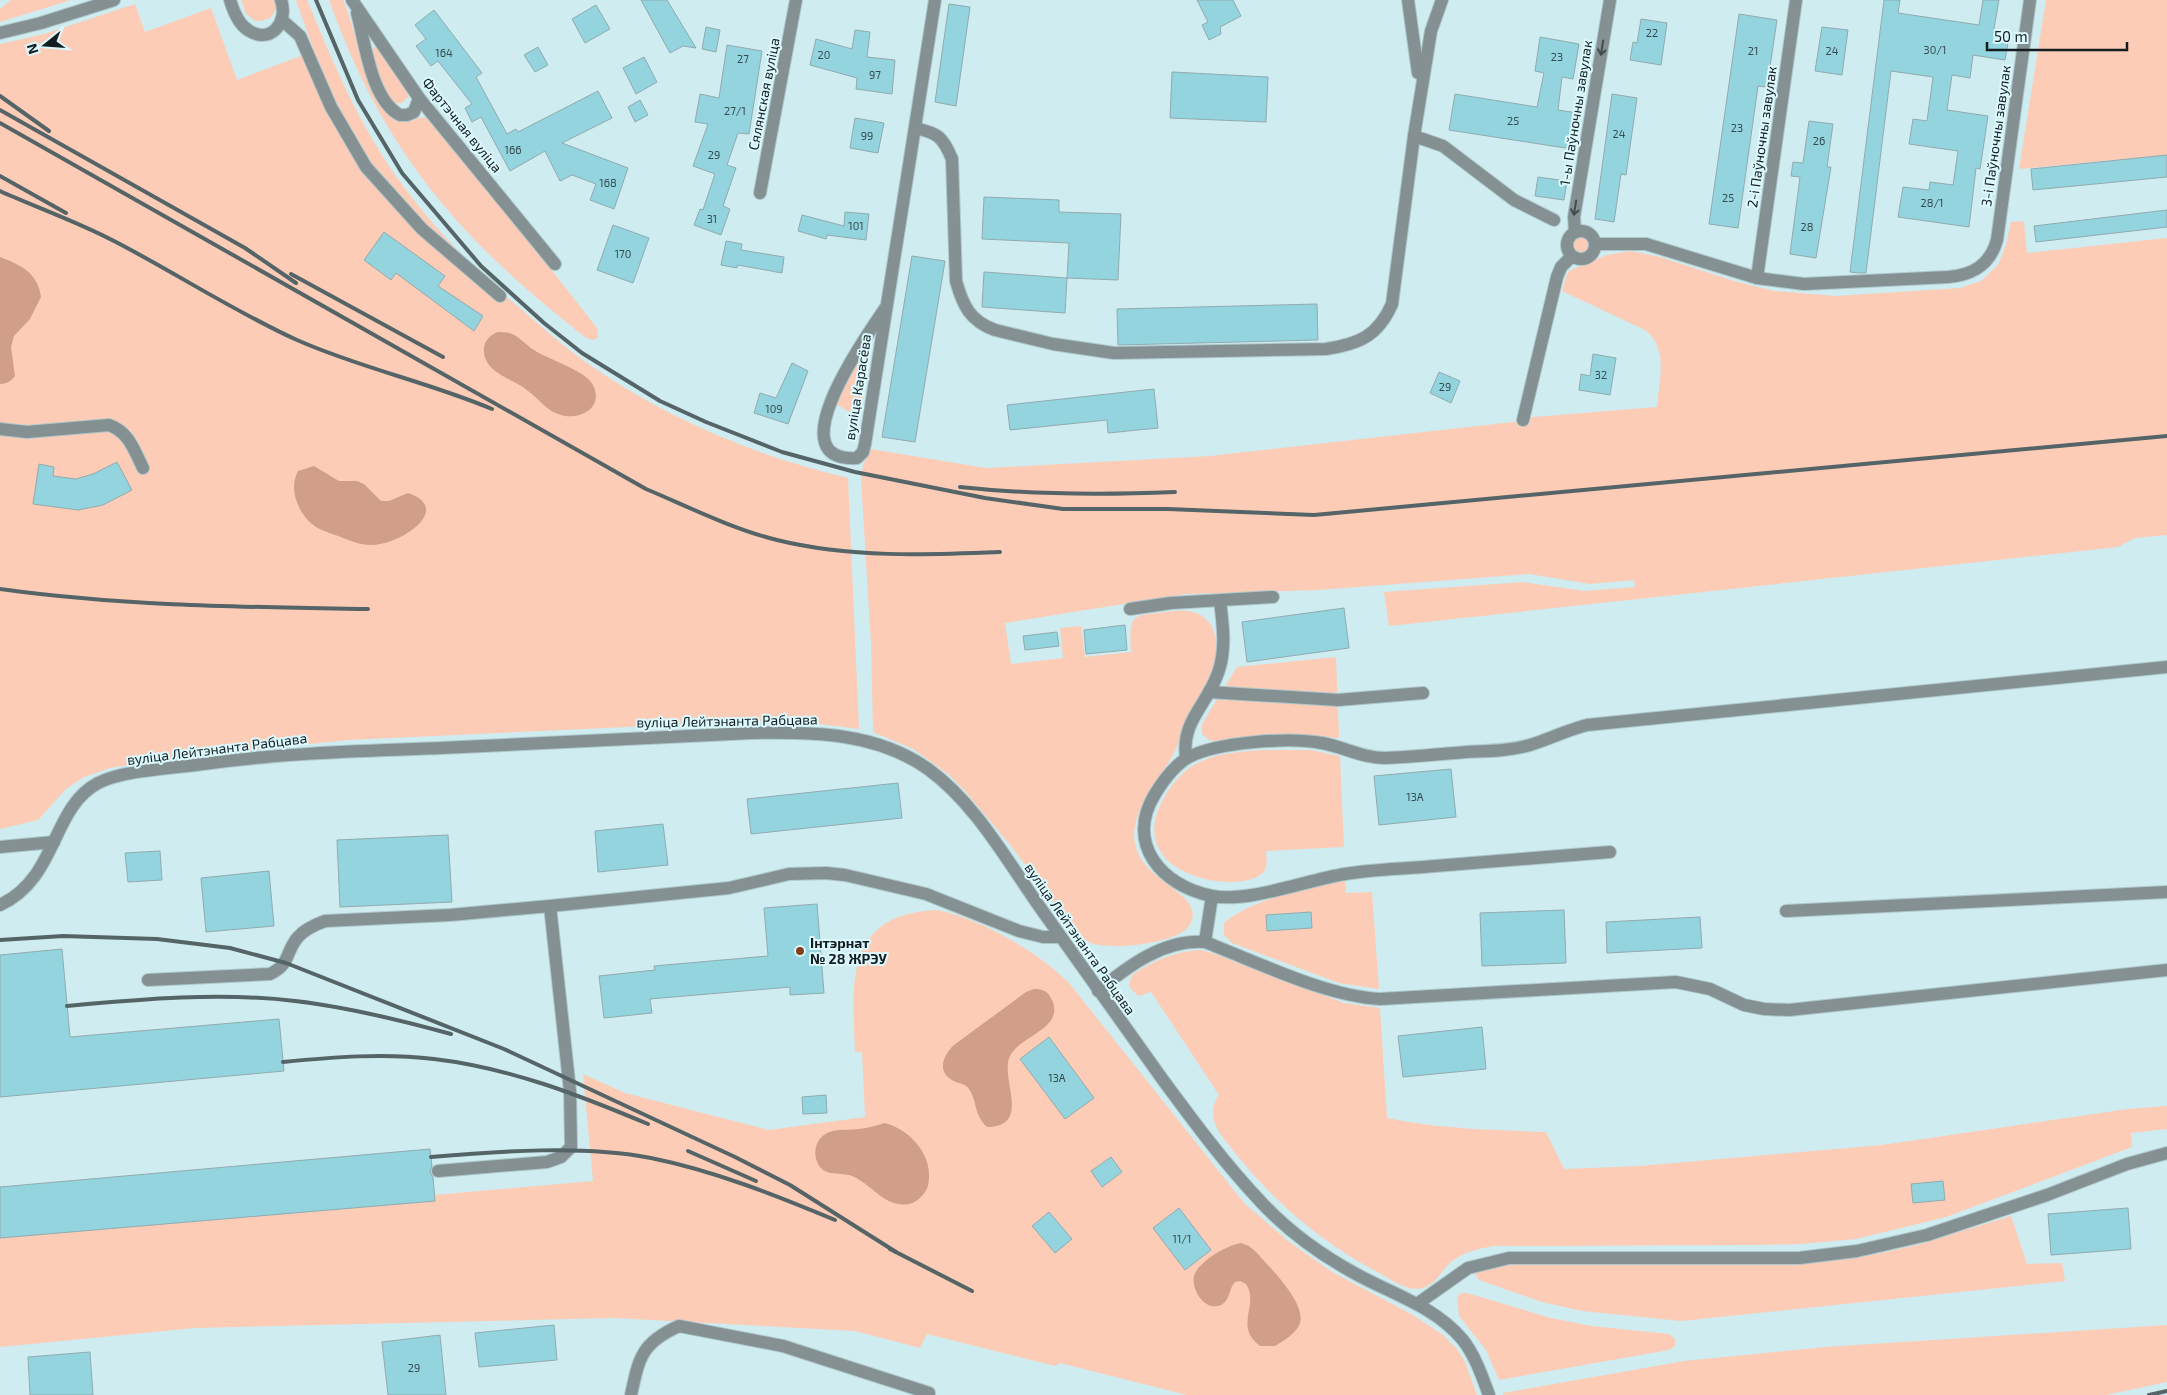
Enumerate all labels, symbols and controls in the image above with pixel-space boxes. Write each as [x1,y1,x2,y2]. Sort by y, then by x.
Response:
north arrow [20,20,70,70]
scale bar [1987,20,2127,52]
house number: 22 [1646,26,1658,39]
text: 50 m [1994,27,2028,45]
street label: Сялянская вуліца [744,36,783,152]
street label: 1-ы Паўночны завулак [1556,39,1595,187]
one-way arrow [1596,40,1606,56]
text: N [22,42,42,56]
house number: 30/1 [1924,43,1946,56]
house number: 21 [1748,44,1758,57]
house number: 24 [1826,44,1839,57]
house number: 164 [435,46,453,59]
house number: 20 [818,48,830,61]
house number: 23 [1551,50,1563,63]
house number: 27 [737,52,749,65]
street label: 3-і Паўночны завулак [1977,64,2014,208]
street label: 2-і Паўночны завулак [1743,65,1780,209]
house number: 97 [869,68,881,81]
street label: Фартэчная вуліца [419,74,506,176]
house number: 27/1 [724,104,746,117]
house number: 25 [1507,114,1519,127]
house number: 23 [1731,121,1743,134]
house number: 24 [1613,127,1626,140]
house number: 99 [861,129,873,142]
house number: 26 [1813,134,1825,147]
house number: 166 [505,143,521,156]
house number: 29 [708,148,720,161]
house number: 168 [599,176,617,189]
house number: 25 [1722,191,1734,204]
house number: 28/1 [1921,196,1943,209]
one-way arrow [1570,200,1580,216]
house number: 31 [707,212,717,225]
house number: 101 [848,219,864,232]
house number: 28 [1801,220,1813,233]
house number: 170 [615,247,631,260]
street label: вуліца Карасёва [841,333,874,441]
house number: 32 [1595,368,1607,381]
house number: 29 [1439,380,1451,393]
house number: 109 [765,402,783,415]
street label: вуліца Лейтэнанта Рабцава [636,710,818,731]
street label: вуліца Лейтэнанта Рабцава [126,729,308,768]
house number: 13А [1406,790,1424,803]
street label: вуліца Лейтэнанта Рабцава [1021,860,1139,1018]
place label: Інтэрнат № 28 ЖРЭУ [810,934,887,967]
marker: Інтэрнат № 28 ЖРЭУ [794,945,806,957]
house number: 13А [1048,1071,1066,1084]
house number: 11/1 [1173,1232,1191,1245]
house number: 29 [408,1361,420,1374]

